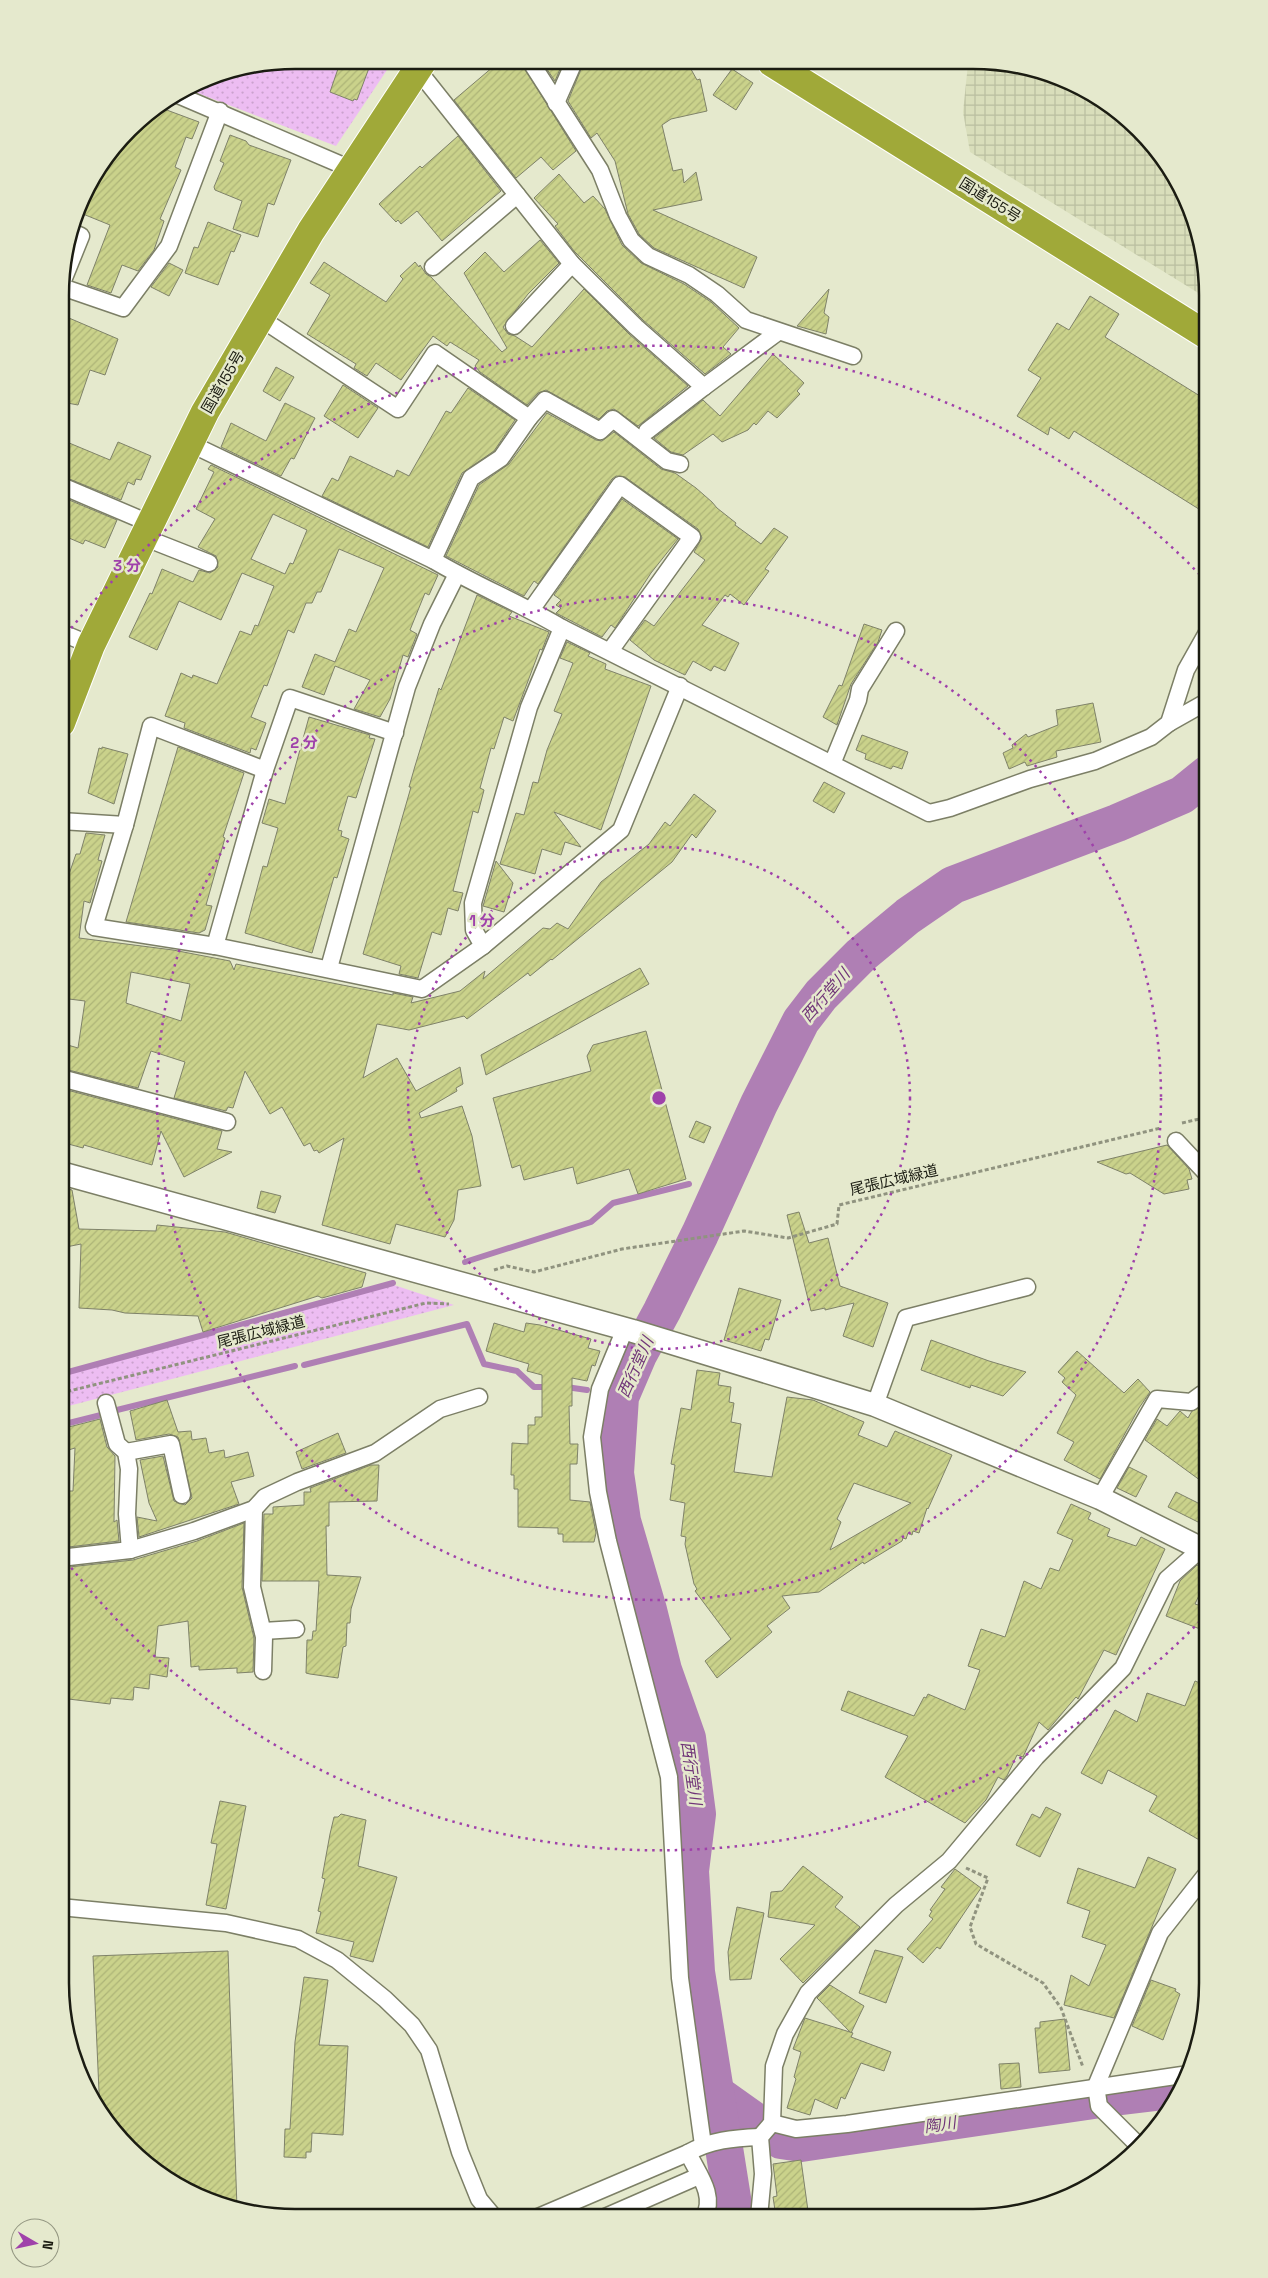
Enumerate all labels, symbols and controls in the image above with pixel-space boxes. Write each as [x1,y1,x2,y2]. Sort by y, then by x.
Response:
street label: 国道155号 [956,173,1025,226]
street label: 国道155号 [197,347,248,416]
text: 3 分 [113,556,141,575]
text: 2 分 [290,733,318,752]
text: 1 分 [469,911,495,930]
water label: 西行堂川 [796,963,856,1026]
centre of rings [650,1089,668,1107]
street label: 尾張広域緑道 [848,1160,940,1199]
street label: 尾張広域緑道 [215,1311,307,1352]
water label: 西行堂川 [613,1332,659,1401]
water label: 西行堂川 [677,1740,707,1808]
water label: 陶川 [923,2112,959,2137]
north arrow [10,2218,60,2268]
text: N [38,2239,57,2251]

